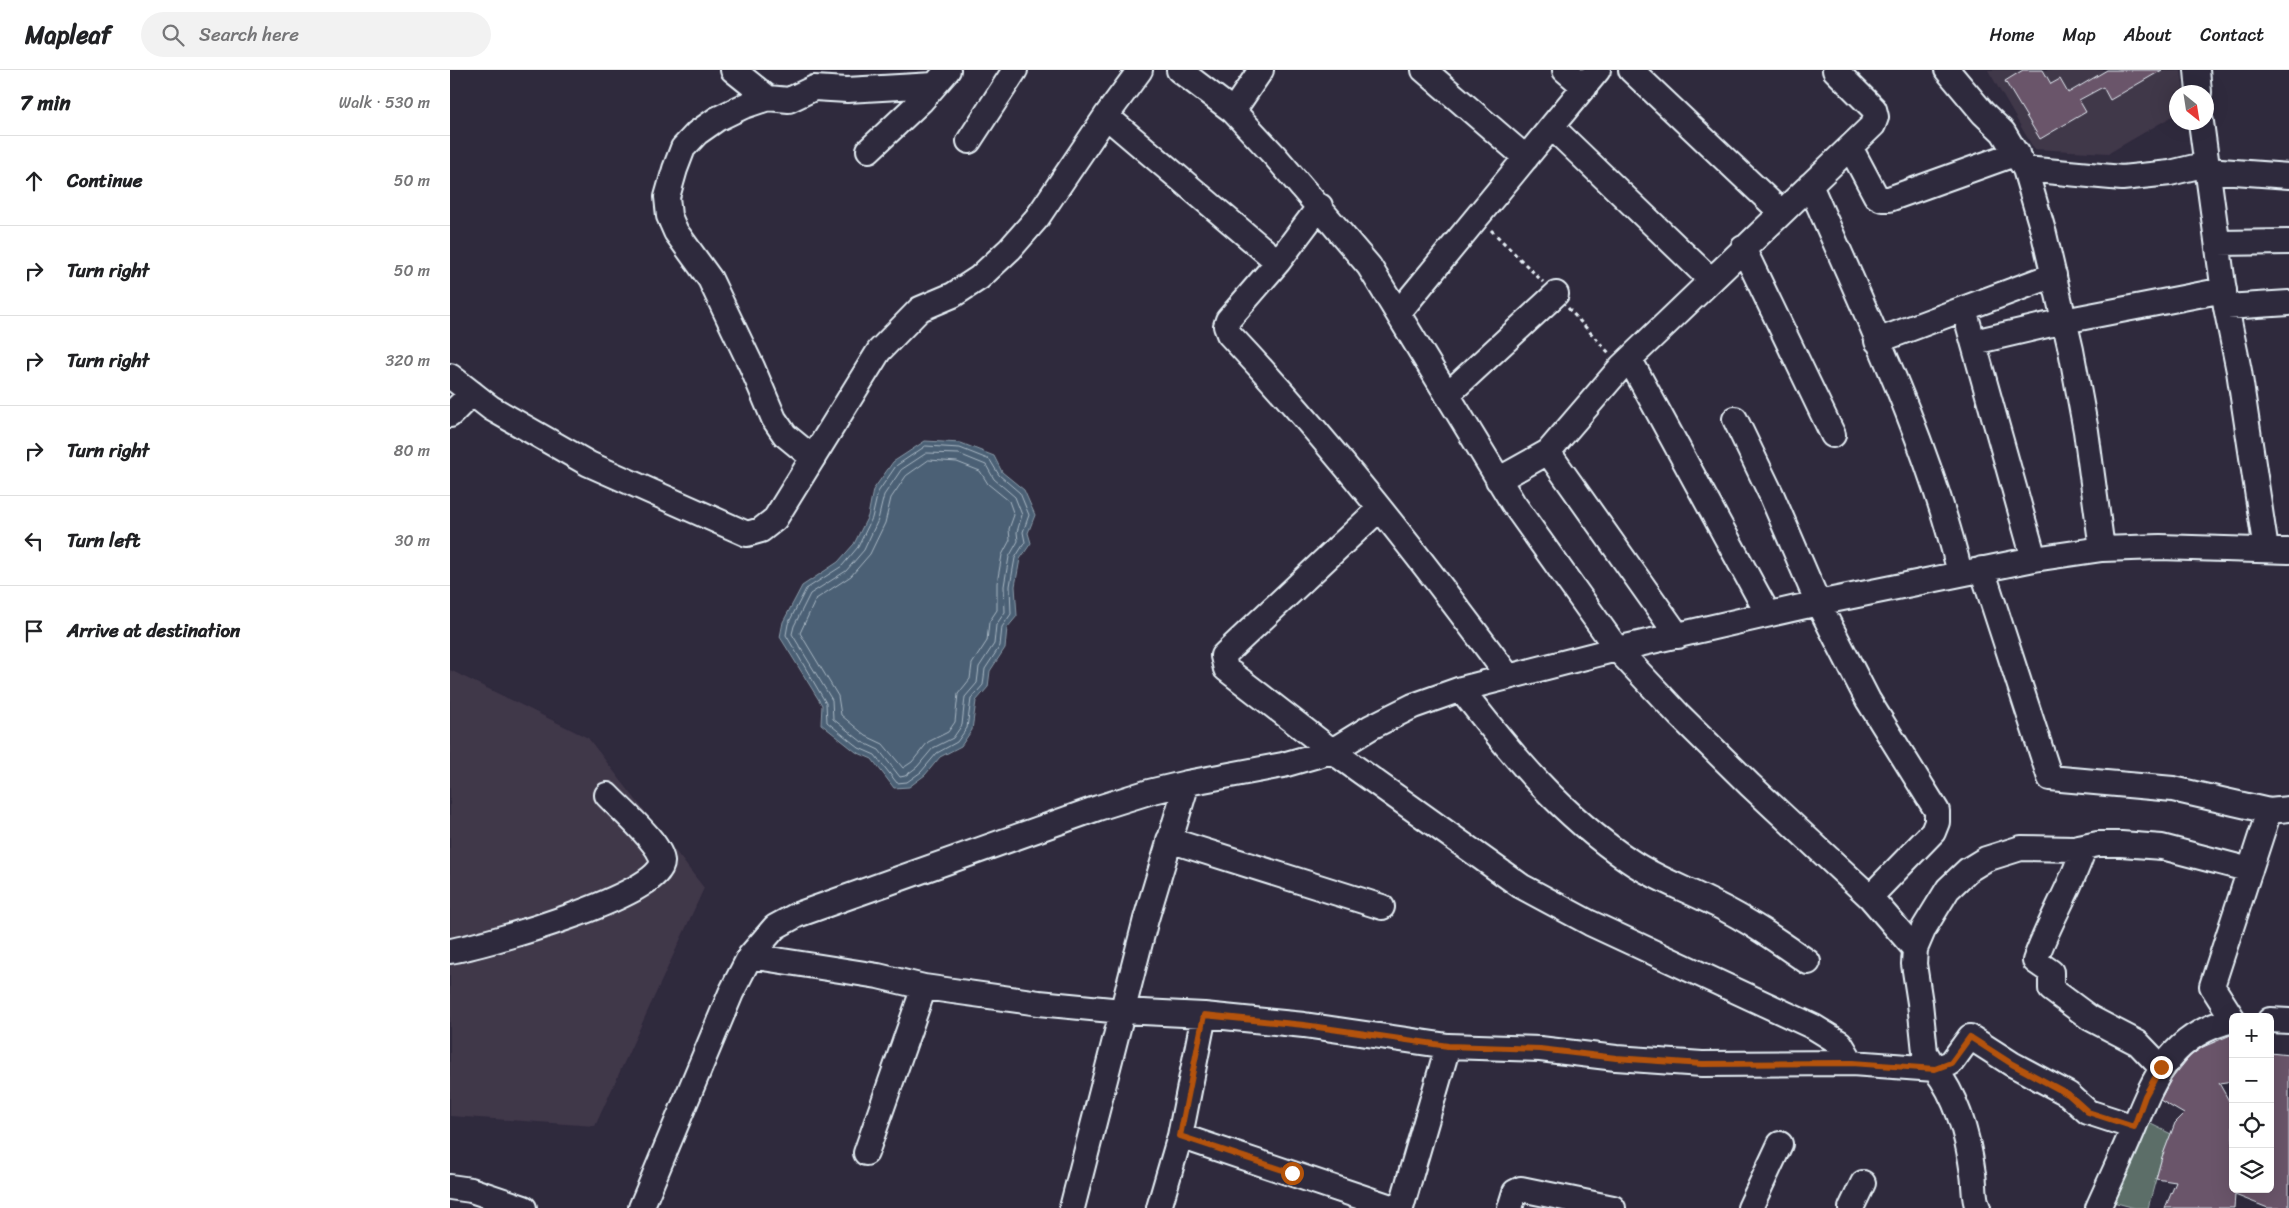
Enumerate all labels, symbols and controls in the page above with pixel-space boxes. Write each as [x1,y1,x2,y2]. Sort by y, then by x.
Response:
search box [141,12,491,57]
text: Mapleaf [25,14,111,56]
text: Search here [199,18,299,51]
text: Home [1990,19,2035,51]
text: Map [2063,19,2096,51]
text: About [2124,19,2172,51]
text: Contact [2200,19,2264,51]
icon: search [159,21,187,49]
text: 7 min [20,84,71,122]
north arrow [2169,85,2214,130]
text: Walk · 530 m [339,88,430,117]
text: Continue [67,164,143,197]
text: 50 m [394,166,430,195]
icon: ahead [20,167,48,195]
text: Turn right [67,254,149,287]
text: 50 m [394,256,430,285]
icon: right [20,257,48,285]
text: Turn right [67,344,149,377]
text: 320 m [385,346,430,375]
icon: right [20,347,48,375]
text: Turn right [67,434,149,467]
text: 80 m [394,436,430,465]
icon: right [20,437,48,465]
text: Turn left [67,524,140,557]
text: 30 m [395,526,430,555]
icon: left [20,527,48,555]
text: Arrive at destination [67,614,240,647]
icon: arrive [20,617,48,645]
map controls [2229,1013,2274,1193]
button: + [2229,1013,2274,1058]
route end [2150,1056,2173,1079]
button: − [2229,1058,2274,1103]
button: locate [2229,1103,2274,1148]
button: layers [2229,1148,2274,1193]
route start [1281,1162,1304,1185]

